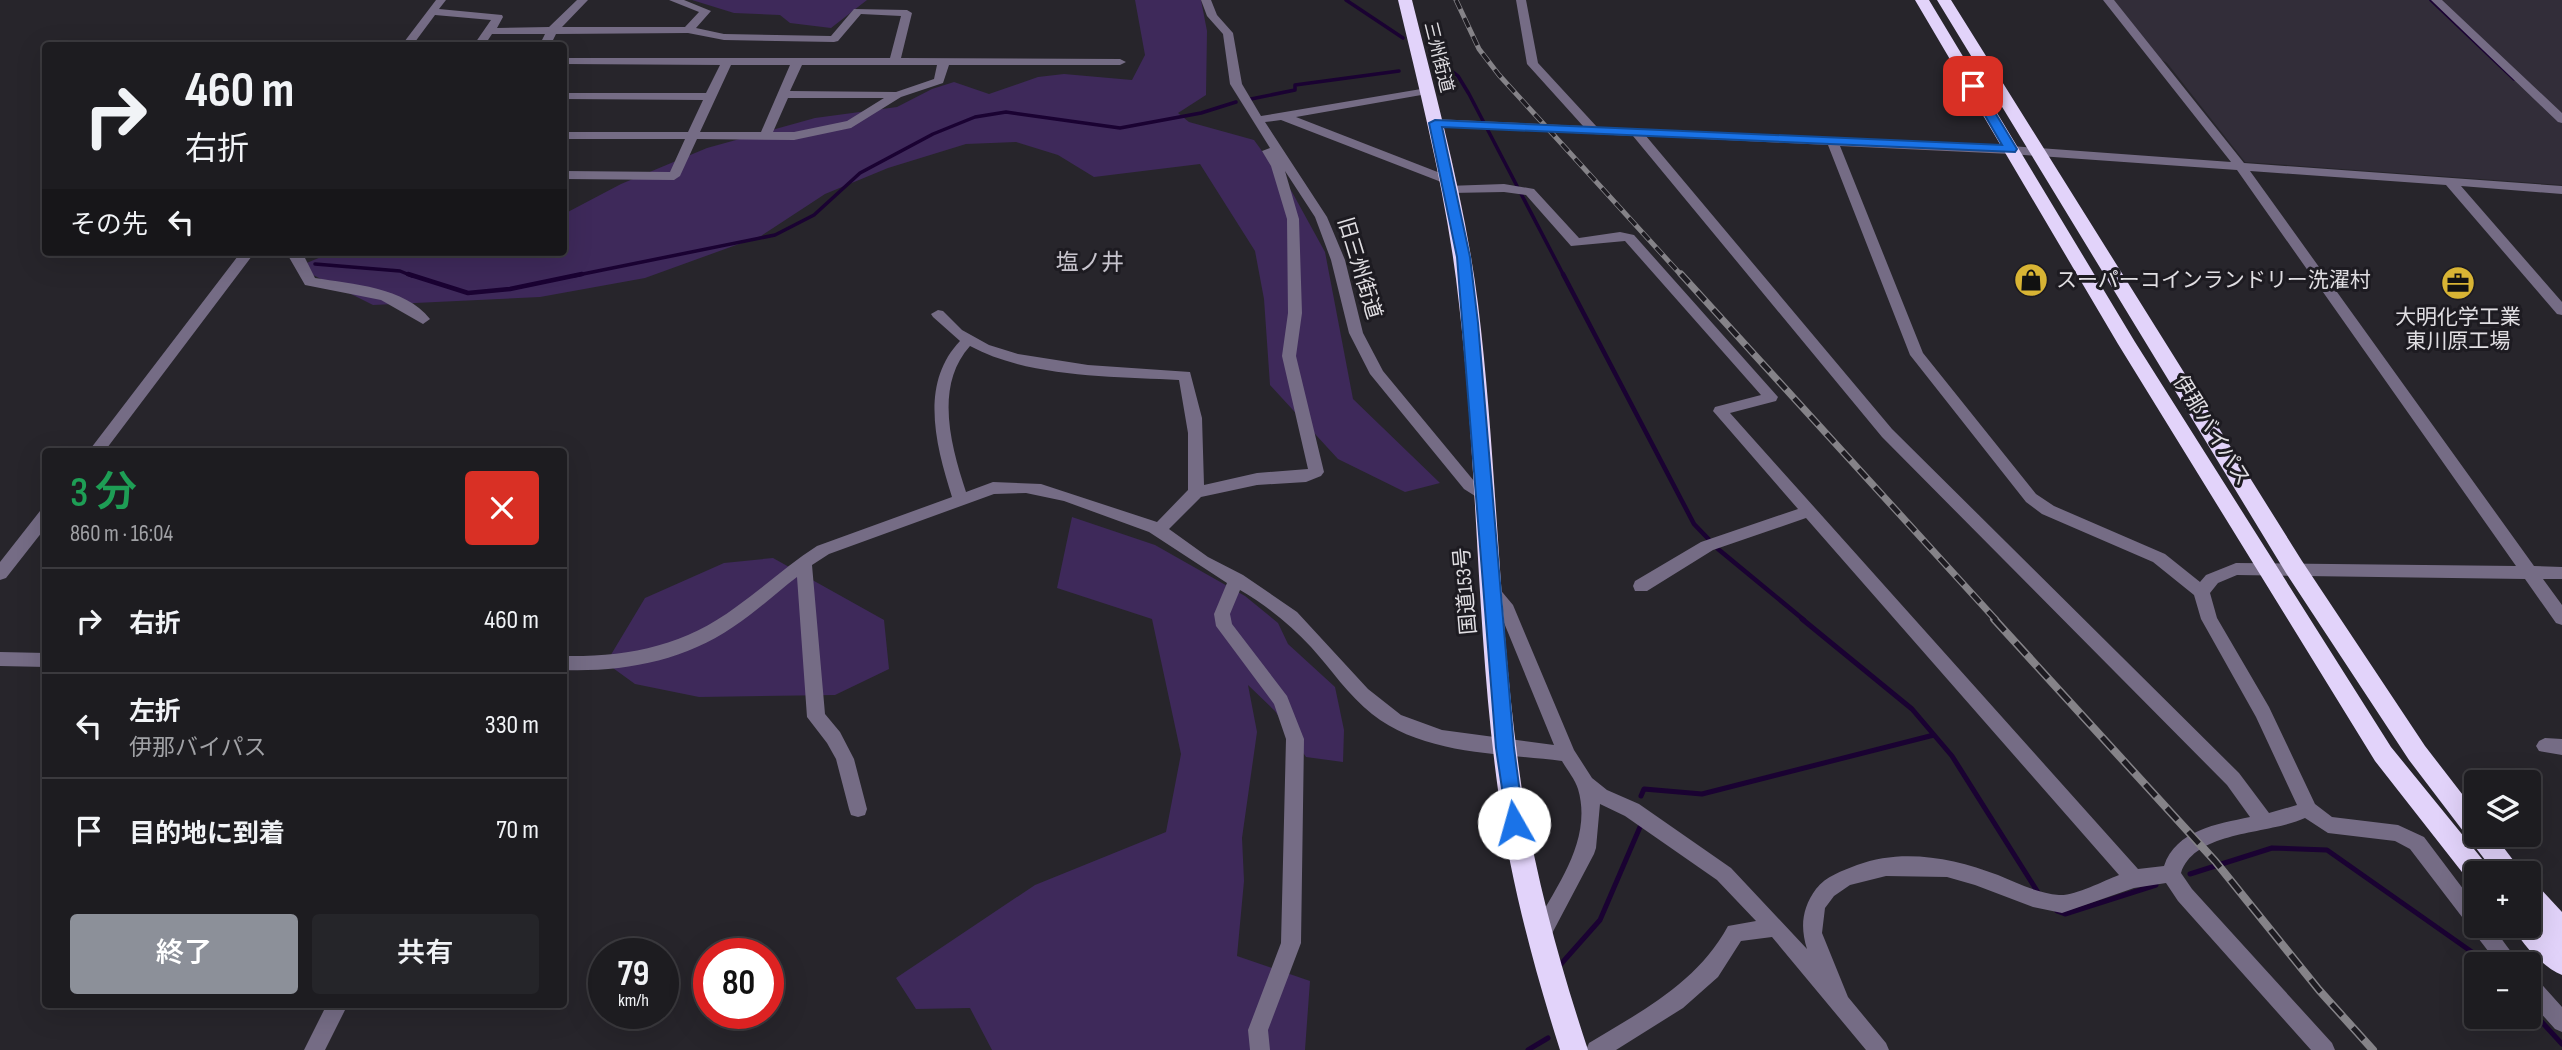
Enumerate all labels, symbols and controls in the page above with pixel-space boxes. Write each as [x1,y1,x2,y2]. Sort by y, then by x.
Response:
street label: 三州街道 [1420,20,1457,95]
pin [1943,56,2003,116]
text: 460 m [185,62,294,121]
icon: arrive [1954,67,1992,105]
icon: right [70,70,161,161]
text: 右折 [185,130,249,169]
icon: left [162,203,200,241]
text: その先 [70,210,148,241]
street label: 旧三州街道 [1332,214,1387,322]
district label: 塩ノ井 [1056,249,1125,277]
shop icon: スーパーコインランドリー洗濯村 [2012,261,2050,299]
office icon: 大明化学工業 東川原工場 [2439,264,2477,302]
place label: スーパーコインランドリー洗濯村 [2056,268,2371,293]
place label: 大明化学工業 東川原工場 [2395,305,2521,354]
street label: 伊那バイパス [2168,370,2255,490]
text: 3 分 [70,468,137,519]
button: close [465,471,539,545]
text: 860 m · 16:04 [70,520,173,548]
street label: 国道153号 [1449,546,1482,636]
icon: right [70,602,108,640]
text: 460 m [484,605,539,636]
text: 右折 [129,609,181,640]
text: 左折 [129,697,181,728]
icon: left [70,707,108,745]
text: 330 m [485,710,539,741]
text: 伊那バイパス [129,734,267,762]
map controls [2464,770,2541,1029]
button: layers [2464,770,2541,847]
position arrow [1477,786,1551,860]
icon: arrive [70,812,108,850]
text: 70 m [496,815,539,846]
text: 目的地に到着 [129,819,285,850]
button: + [2464,861,2541,938]
button: 終了 [70,914,298,994]
button: 共有 [312,914,539,994]
speed limit sign: 80 [693,938,784,1029]
button: − [2464,952,2541,1029]
text: 79 [618,953,649,996]
text: km/h [618,990,649,1011]

